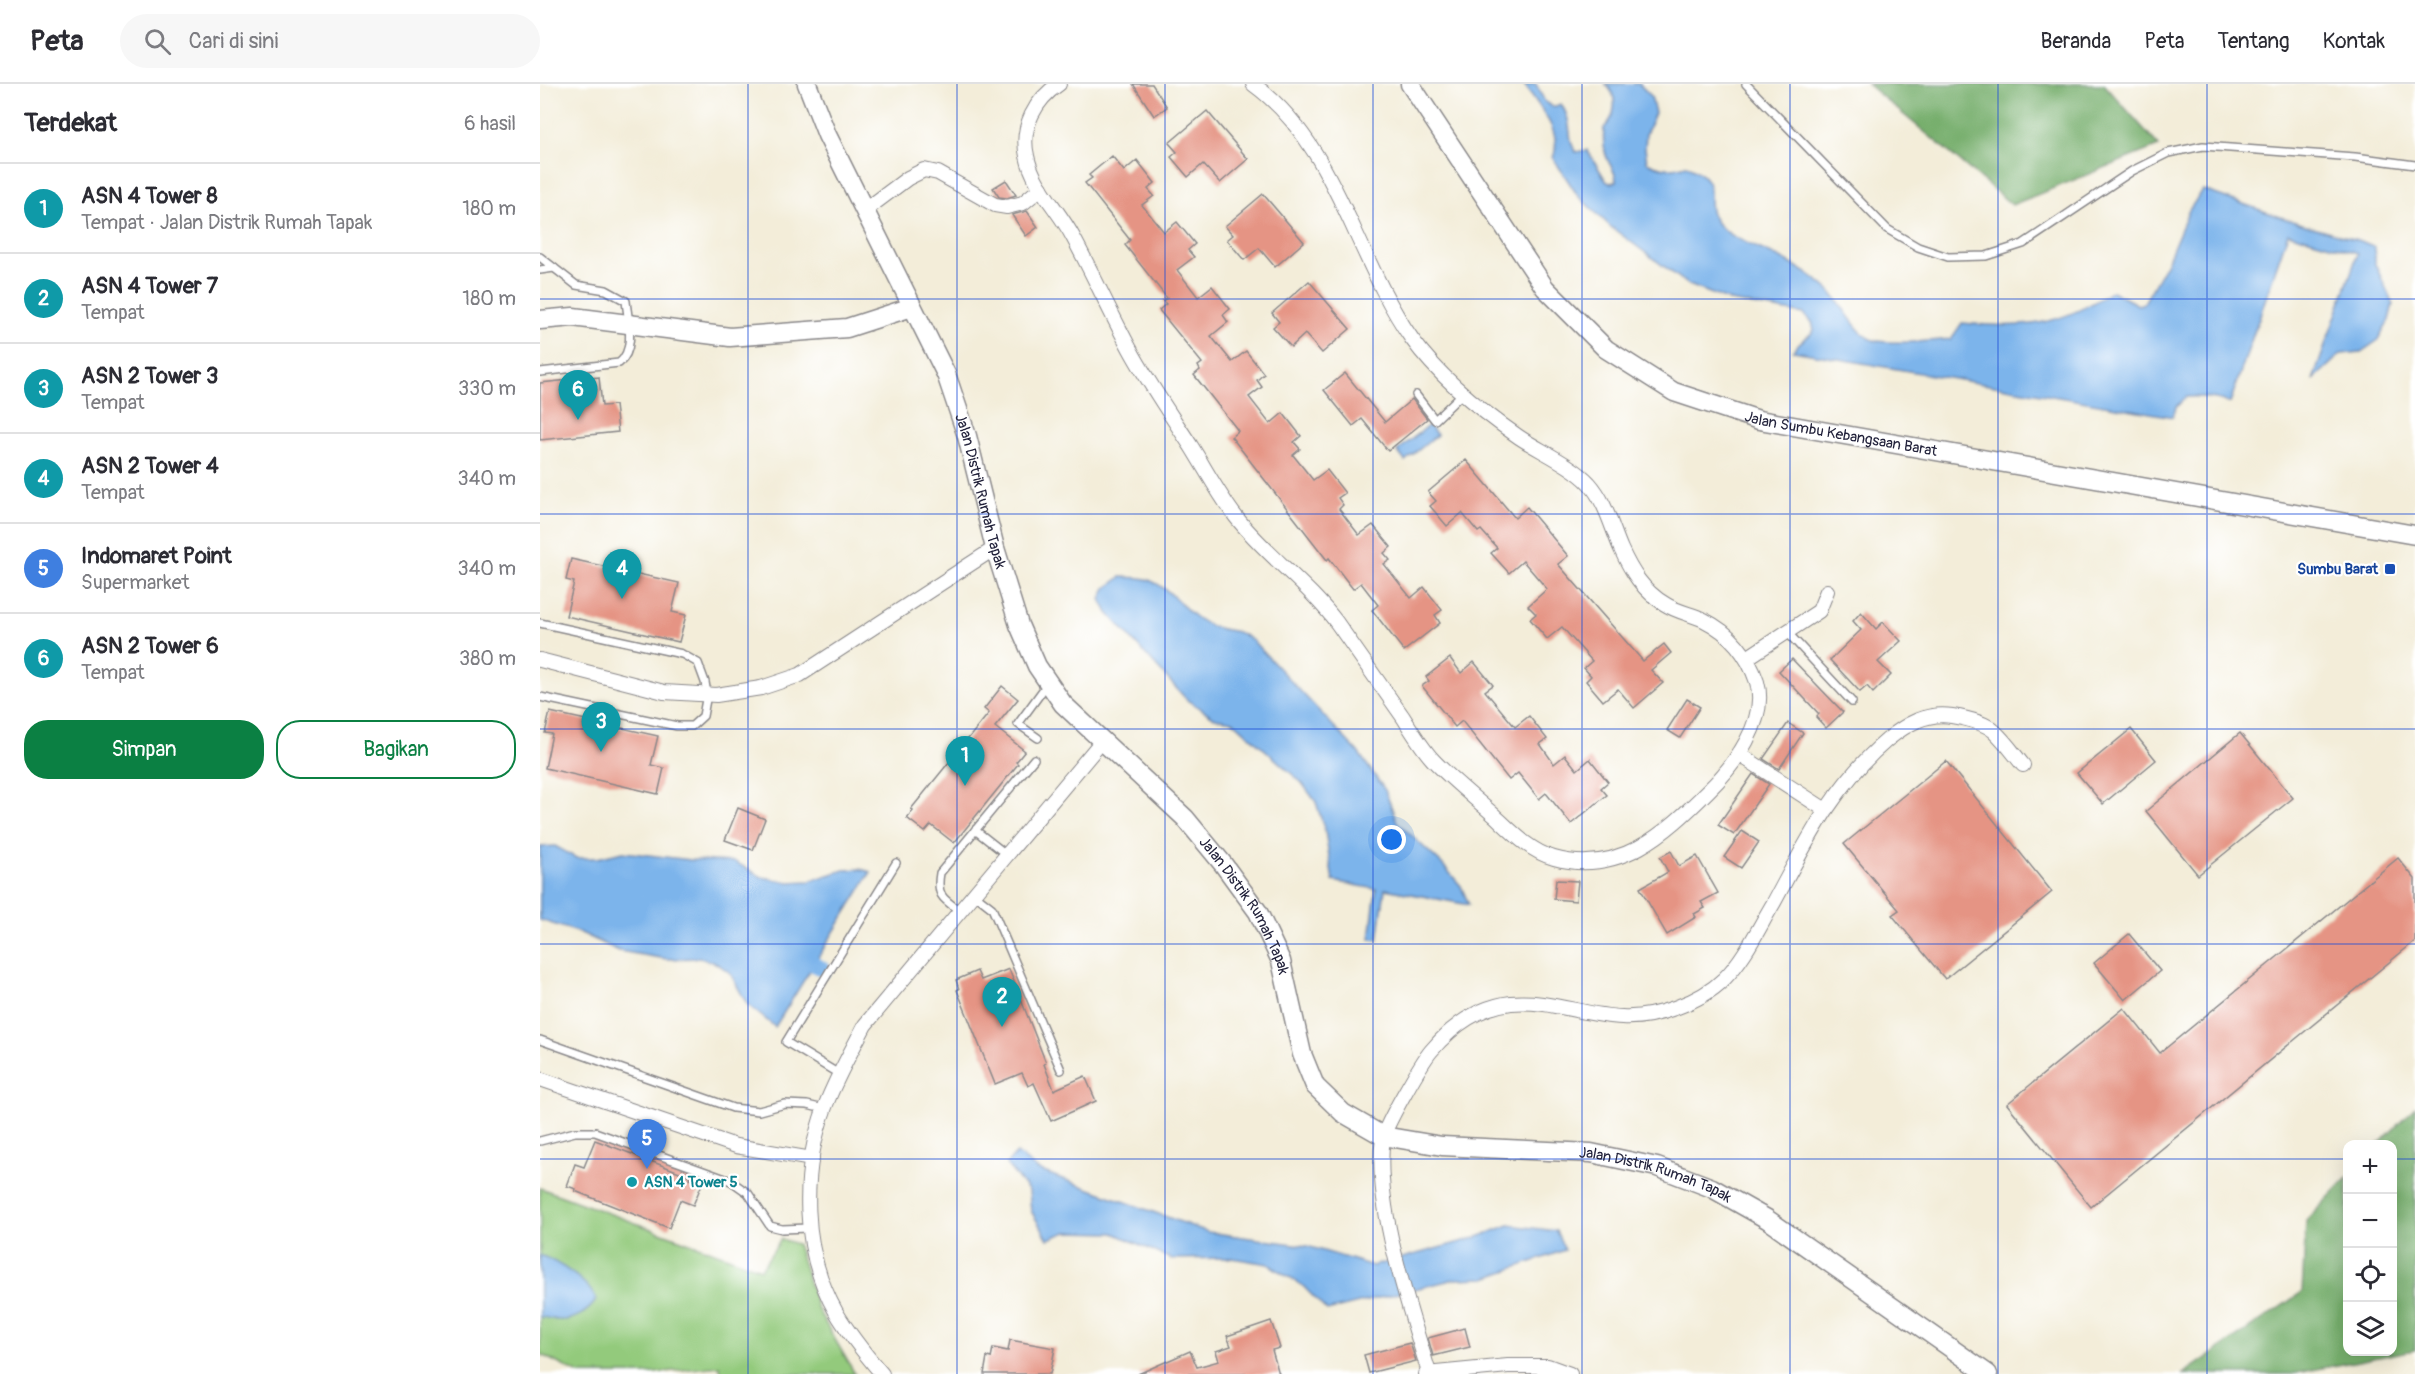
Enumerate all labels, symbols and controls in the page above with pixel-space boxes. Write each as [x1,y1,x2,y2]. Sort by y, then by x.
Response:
search box [120,14,540,68]
text: Peta [30,24,84,59]
icon: search [141,25,174,58]
text: Cari di sini [189,27,278,55]
text: Beranda [2041,28,2111,55]
text: Peta [2144,28,2185,55]
text: Tentang [2218,28,2290,55]
text: Kontak [2323,28,2385,55]
text: Terdekat [24,107,117,139]
text: 6 hasil [464,111,516,136]
text: ASN 4 Tower 8 [81,182,218,210]
text: 1 [40,196,47,221]
text: 180 m [462,196,516,221]
text: Tempat · Jalan Distrik Rumah Tapak [81,210,372,235]
text: ASN 4 Tower 7 [81,272,218,300]
text: 2 [38,286,49,311]
text: 180 m [462,286,516,311]
text: Tempat [81,300,145,325]
text: ASN 2 Tower 3 [81,362,218,390]
pin: 6 [558,370,597,420]
text: 3 [38,376,49,401]
text: 330 m [458,376,516,401]
text: Tempat [81,390,145,415]
street label: Jalan Sumbu Kebangsaan Barat [1742,407,1940,461]
street label: Jalan Distrik Rumah Tapak [950,411,1010,572]
text: ASN 2 Tower 4 [81,452,219,480]
text: 4 [38,466,49,491]
text: 340 m [457,466,516,491]
text: Tempat [81,480,145,505]
text: Indomaret Point [81,542,232,570]
pin: 4 [602,550,641,599]
text: 5 [38,556,49,581]
text: 340 m [457,556,516,581]
place label: Sumbu Barat [2297,560,2379,579]
marker: Sumbu Barat [2383,562,2397,576]
text: Supermarket [81,570,190,595]
text: ASN 2 Tower 6 [81,632,219,660]
text: 6 [38,646,49,671]
text: 380 m [459,646,516,671]
text: Tempat [81,660,145,685]
pin: 3 [582,702,620,752]
button: Simpan [24,720,264,779]
button: Bagikan [276,720,516,779]
pin: 1 [946,736,984,786]
your location [1377,825,1406,854]
street label: Jalan Distrik Rumah Tapak [1195,833,1293,977]
pin: 2 [982,978,1022,1027]
pin: 5 [628,1120,666,1169]
map controls [2343,1140,2397,1356]
button: + [2343,1140,2397,1194]
street label: Jalan Distrik Rumah Tapak [1578,1143,1736,1207]
place label: ASN 4 Tower 5 [644,1173,738,1192]
marker: ASN 4 Tower 5 [625,1175,639,1189]
button: − [2343,1194,2397,1248]
button: locate [2343,1248,2397,1302]
button: layers [2343,1302,2397,1356]

